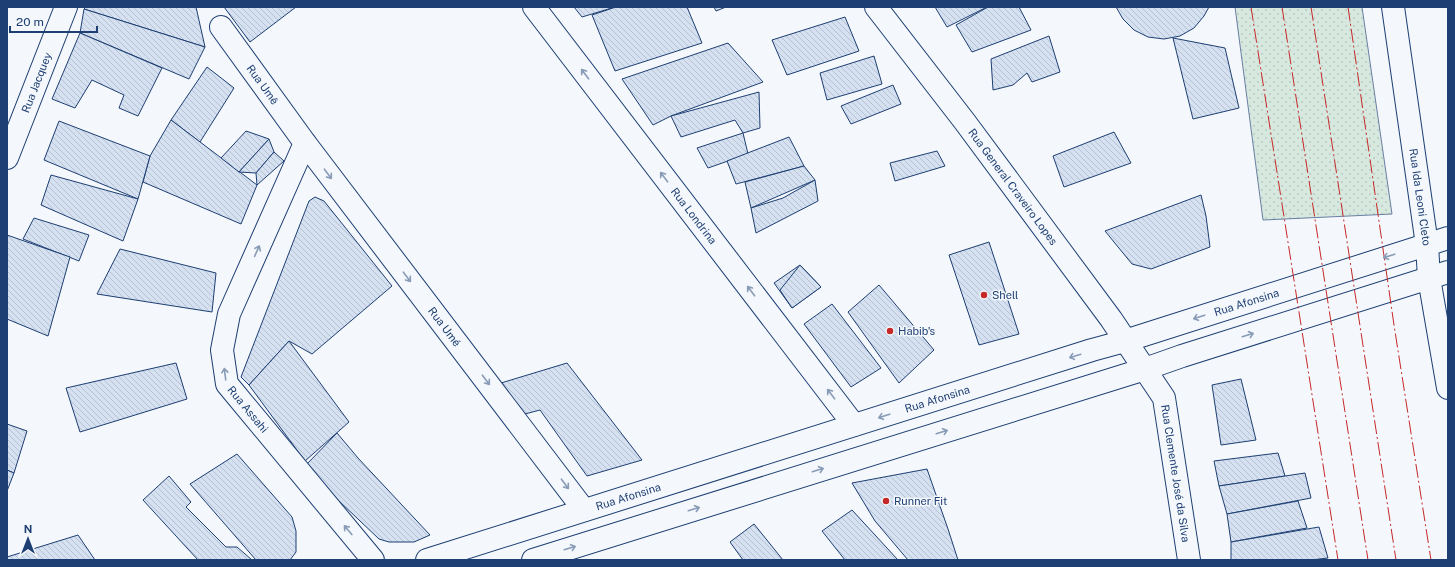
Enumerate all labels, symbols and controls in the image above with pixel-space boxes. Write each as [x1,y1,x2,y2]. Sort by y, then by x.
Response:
scale bar [10,8,97,34]
text: 20 m [16,15,44,29]
street label: Rua Jacquey [19,51,54,114]
street label: Rua Umê [244,62,281,107]
one-way arrow [581,68,589,79]
street label: Rua General Craveiro Lopes [966,126,1060,248]
street label: Rua Ida Leoni Cleto [1407,148,1433,247]
one-way arrow [324,168,332,179]
one-way arrow [660,172,668,183]
street label: Rua Londrina [669,185,719,246]
one-way arrow [254,245,261,257]
one-way arrow [1384,253,1396,261]
one-way arrow [403,271,411,282]
one-way arrow [747,286,756,297]
street label: Rua Afonsina [1212,286,1280,318]
place label: Shell [992,289,1018,301]
marker: Shell [979,290,989,300]
street label: Rua Umé [426,305,463,349]
one-way arrow [1193,314,1206,321]
place label: Habib's [898,325,936,337]
marker: Habib's [885,326,895,336]
one-way arrow [1242,331,1255,338]
one-way arrow [1069,352,1081,360]
one-way arrow [222,368,229,381]
one-way arrow [481,375,490,386]
street label: Rua Afonsina [903,383,971,415]
street label: Rua Assahi [225,384,271,435]
one-way arrow [826,389,835,400]
street label: Rua Clemente José da Silva [1159,404,1192,543]
one-way arrow [878,413,891,420]
one-way arrow [936,427,948,435]
one-way arrow [812,466,824,474]
one-way arrow [560,478,569,489]
street label: Rua Afonsina [594,481,662,512]
place label: Runner Fit [894,495,947,507]
marker: Runner Fit [881,496,891,506]
one-way arrow [687,505,700,512]
north arrow [8,519,48,559]
text: N [24,523,32,535]
one-way arrow [344,525,353,535]
one-way arrow [563,544,576,551]

